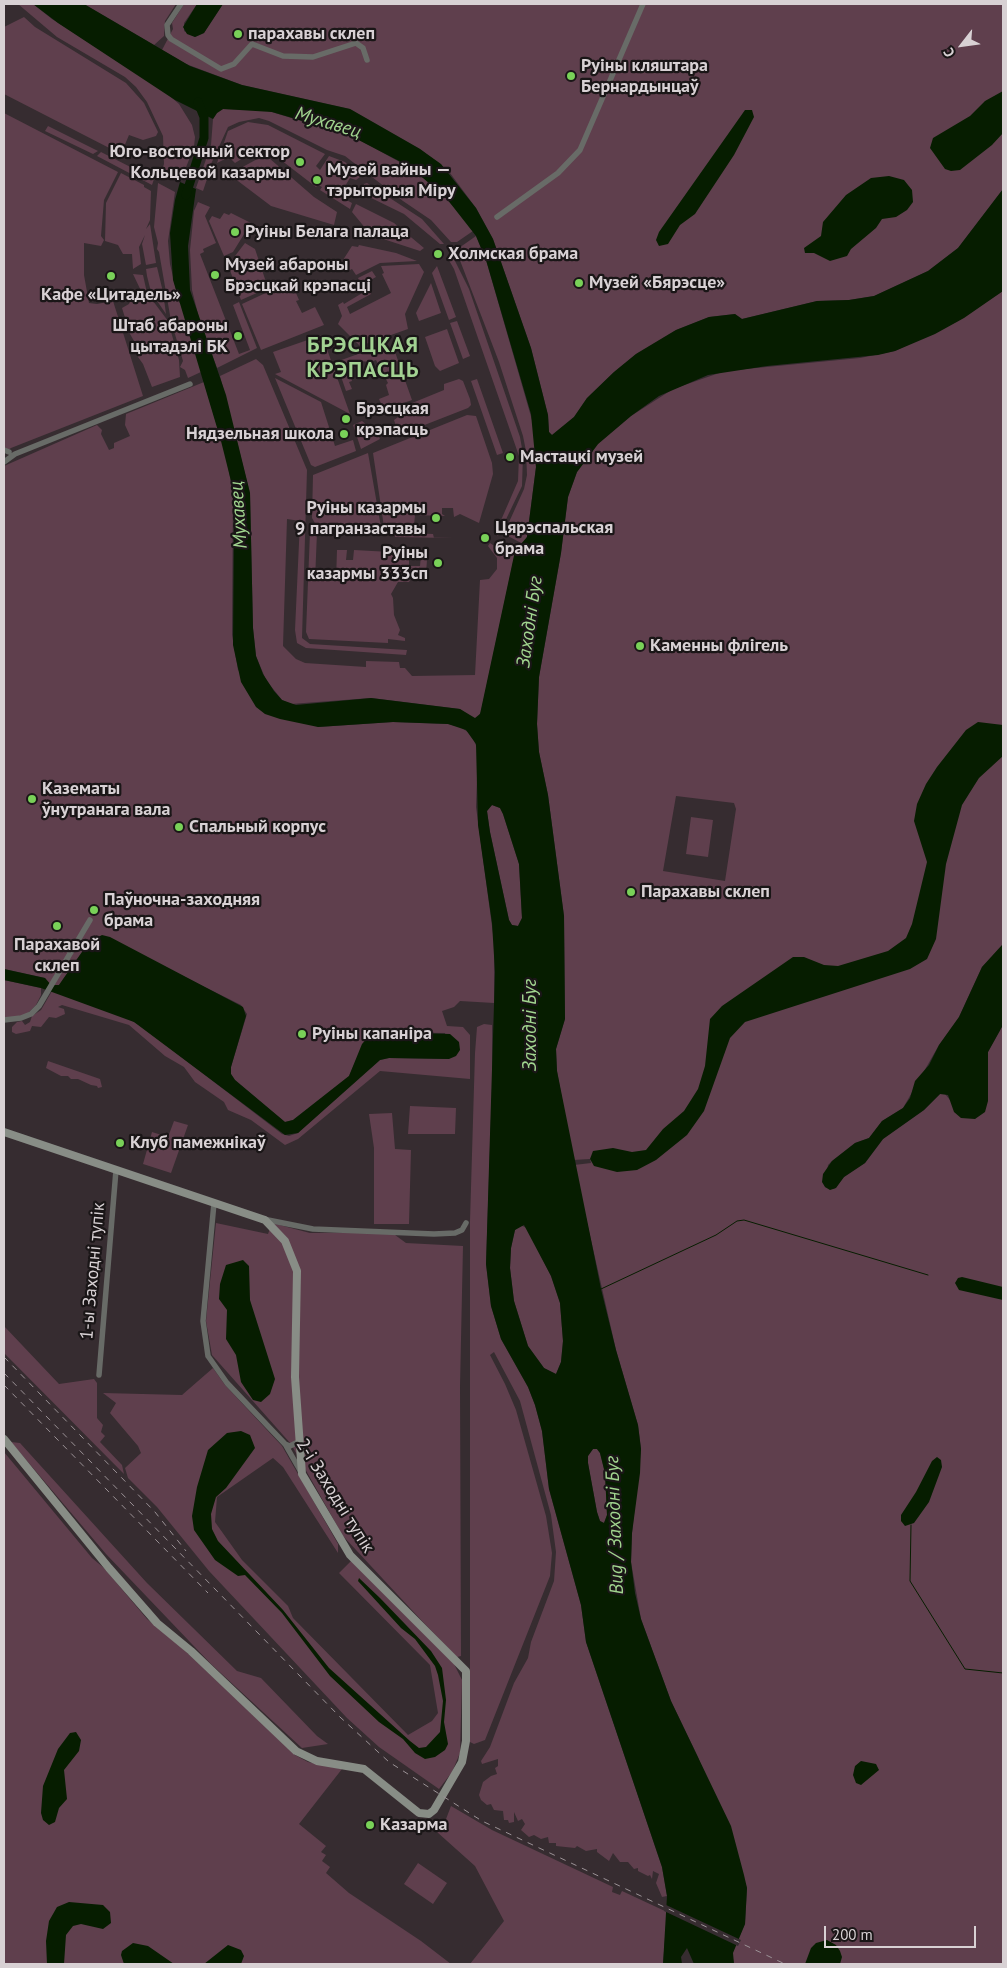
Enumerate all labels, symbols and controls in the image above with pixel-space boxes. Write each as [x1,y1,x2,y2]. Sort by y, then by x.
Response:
north arrow [937,20,987,70]
place label: парахавы склеп [248,23,375,45]
marker: парахавы склеп [232,28,244,40]
text: С [939,45,959,60]
place label: Руіны кляштара Бернардынцаў [581,55,708,98]
marker: Руіны кляштара Бернардынцаў [565,70,577,82]
water label: Мухавец [292,102,364,144]
place label: Юго-восточный сектор Кольцевой казармы [110,141,290,183]
marker: Юго-восточный сектор Кольцевой казармы [294,156,306,168]
place label: Музей вайны — тэрыторыя Міру [327,159,456,202]
marker: Музей вайны — тэрыторыя Міру [311,174,323,186]
place label: Руіны Белага палаца [245,221,409,243]
marker: Руіны Белага палаца [229,226,241,238]
place label: Холмская брама [448,243,578,265]
marker: Холмская брама [432,248,444,260]
place label: Музей абароны Брэсцкай крэпасці [225,254,371,296]
marker: Музей абароны Брэсцкай крэпасці [209,269,221,281]
marker: Кафе «Цитадель» [105,270,117,282]
place label: Музей «Бярэсце» [589,272,725,294]
marker: Музей «Бярэсце» [573,277,585,289]
place label: Кафе «Цитадель» [41,284,181,306]
place label: Штаб абароны цытадэлі БК [113,315,228,358]
marker: Штаб абароны цытадэлі БК [232,330,244,342]
district label: БРЭСЦКАЯ КРЭПАСЦЬ [305,333,421,384]
place label: Брэсцкая крэпасць [356,398,429,440]
marker: Брэсцкая крэпасць [340,413,352,425]
place label: Нядзельная школа [186,423,334,445]
marker: Нядзельная школа [338,428,350,440]
place label: Мастацкі музей [520,446,643,468]
marker: Мастацкі музей [504,451,516,463]
water label: Мухавец [225,480,253,550]
place label: Руіны казармы 9 пагранзаставы [295,497,426,540]
marker: Руіны казармы 9 пагранзаставы [430,512,442,524]
place label: Цярэспальская брама [495,517,613,560]
marker: Цярэспальская брама [479,532,491,544]
place label: Руіны казармы 333сп [307,542,428,584]
marker: Руіны казармы 333сп [432,557,444,569]
water label: Заходні Буг [512,575,548,669]
place label: Каменны флігель [650,635,788,657]
marker: Каменны флігель [634,640,646,652]
place label: Казематы ўнутранага вала [42,778,170,821]
marker: Казематы ўнутранага вала [26,793,38,805]
place label: Спальный корпус [189,816,326,838]
marker: Спальный корпус [173,821,185,833]
place label: Парахавы склеп [641,881,770,903]
marker: Парахавы склеп [625,886,637,898]
place label: Паўночна-заходняя брама [104,889,260,932]
marker: Паўночна-заходняя брама [88,904,100,916]
marker: Парахавой склеп [51,920,63,932]
place label: Парахавой склеп [14,934,100,976]
water label: Заходні Буг [520,979,542,1071]
place label: Руіны капаніра [312,1023,432,1045]
marker: Руіны капаніра [296,1028,308,1040]
place label: Клуб памежнікаў [130,1132,266,1154]
marker: Клуб памежнікаў [114,1137,126,1149]
street label: 1-ы Заходні тупік [76,1201,110,1341]
street label: 2-і Заходні тупік [291,1435,379,1557]
water label: Bug / Заходні Буг [601,1455,629,1595]
place label: Казарма [380,1814,447,1836]
marker: Казарма [364,1819,376,1831]
scale bar [827,1916,980,1948]
text: 200 m [832,1925,873,1944]

